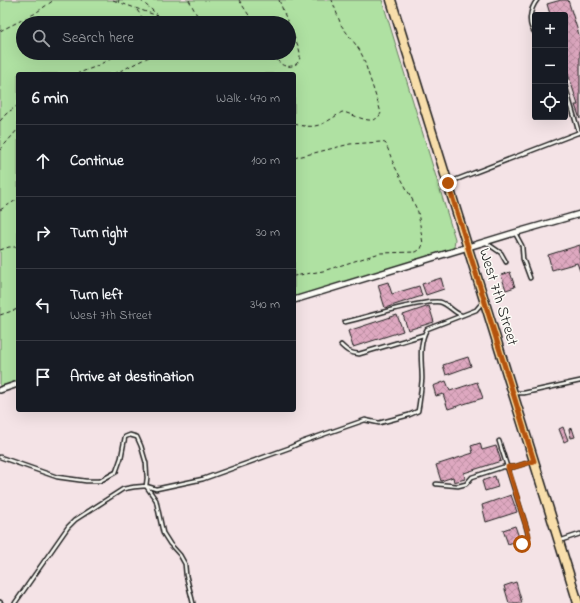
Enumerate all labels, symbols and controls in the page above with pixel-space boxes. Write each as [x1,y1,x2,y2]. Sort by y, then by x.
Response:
map controls [532,12,568,120]
button: + [532,12,568,48]
search box [16,16,296,60]
icon: search [30,27,52,49]
text: Search here [62,27,134,49]
button: − [532,48,568,84]
button: locate [532,84,568,120]
text: 6 min [32,86,68,111]
text: Walk · 470 m [216,89,280,108]
icon: ahead [32,150,54,172]
text: Continue [70,150,124,172]
text: 100 m [251,151,280,170]
route end [439,174,457,192]
icon: right [32,222,54,244]
text: Turn right [70,222,128,244]
text: 30 m [256,223,280,242]
street label: West 7th Street [472,245,524,349]
text: Turn left [70,284,123,306]
icon: left [32,294,54,316]
text: 340 m [250,295,280,314]
text: West 7th Street [70,306,152,325]
icon: arrive [32,366,54,388]
text: Arrive at destination [70,366,194,388]
route start [513,535,531,553]

